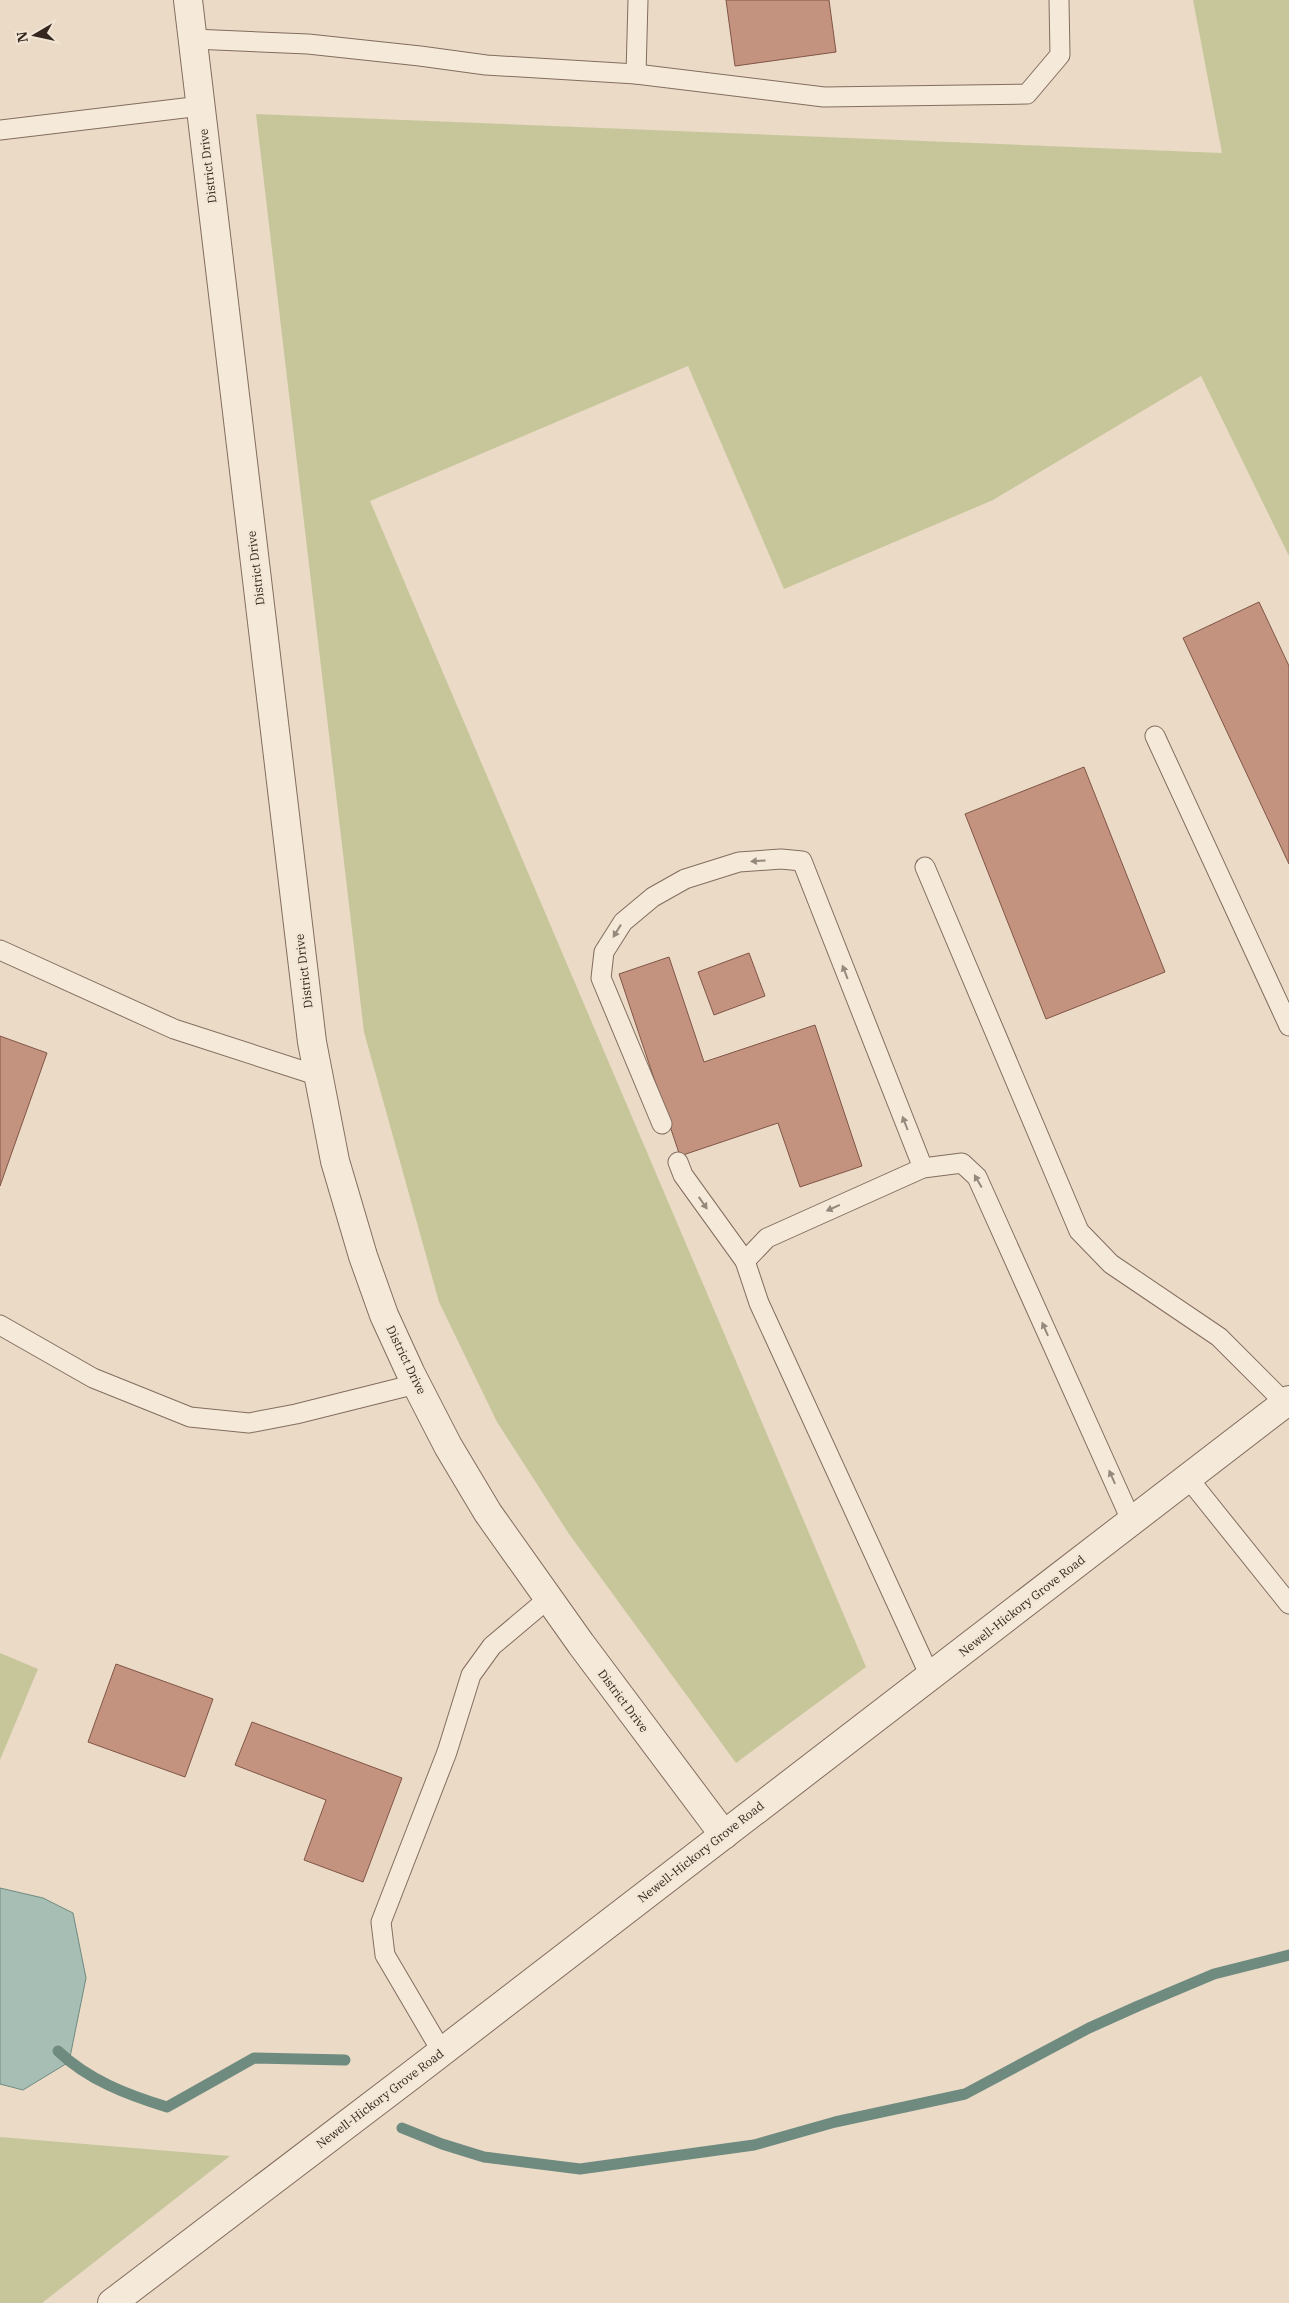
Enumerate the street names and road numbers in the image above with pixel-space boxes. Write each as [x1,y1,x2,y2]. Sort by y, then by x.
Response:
street label: District Drive [195,128,220,204]
street label: District Drive [243,530,268,606]
street label: District Drive [291,933,316,1009]
street label: District Drive [383,1323,430,1397]
street label: Newell-Hickory Grove Road [956,1552,1088,1660]
street label: District Drive [595,1666,652,1735]
street label: Newell-Hickory Grove Road [635,1798,767,1906]
street label: Newell-Hickory Grove Road [313,2046,446,2152]

